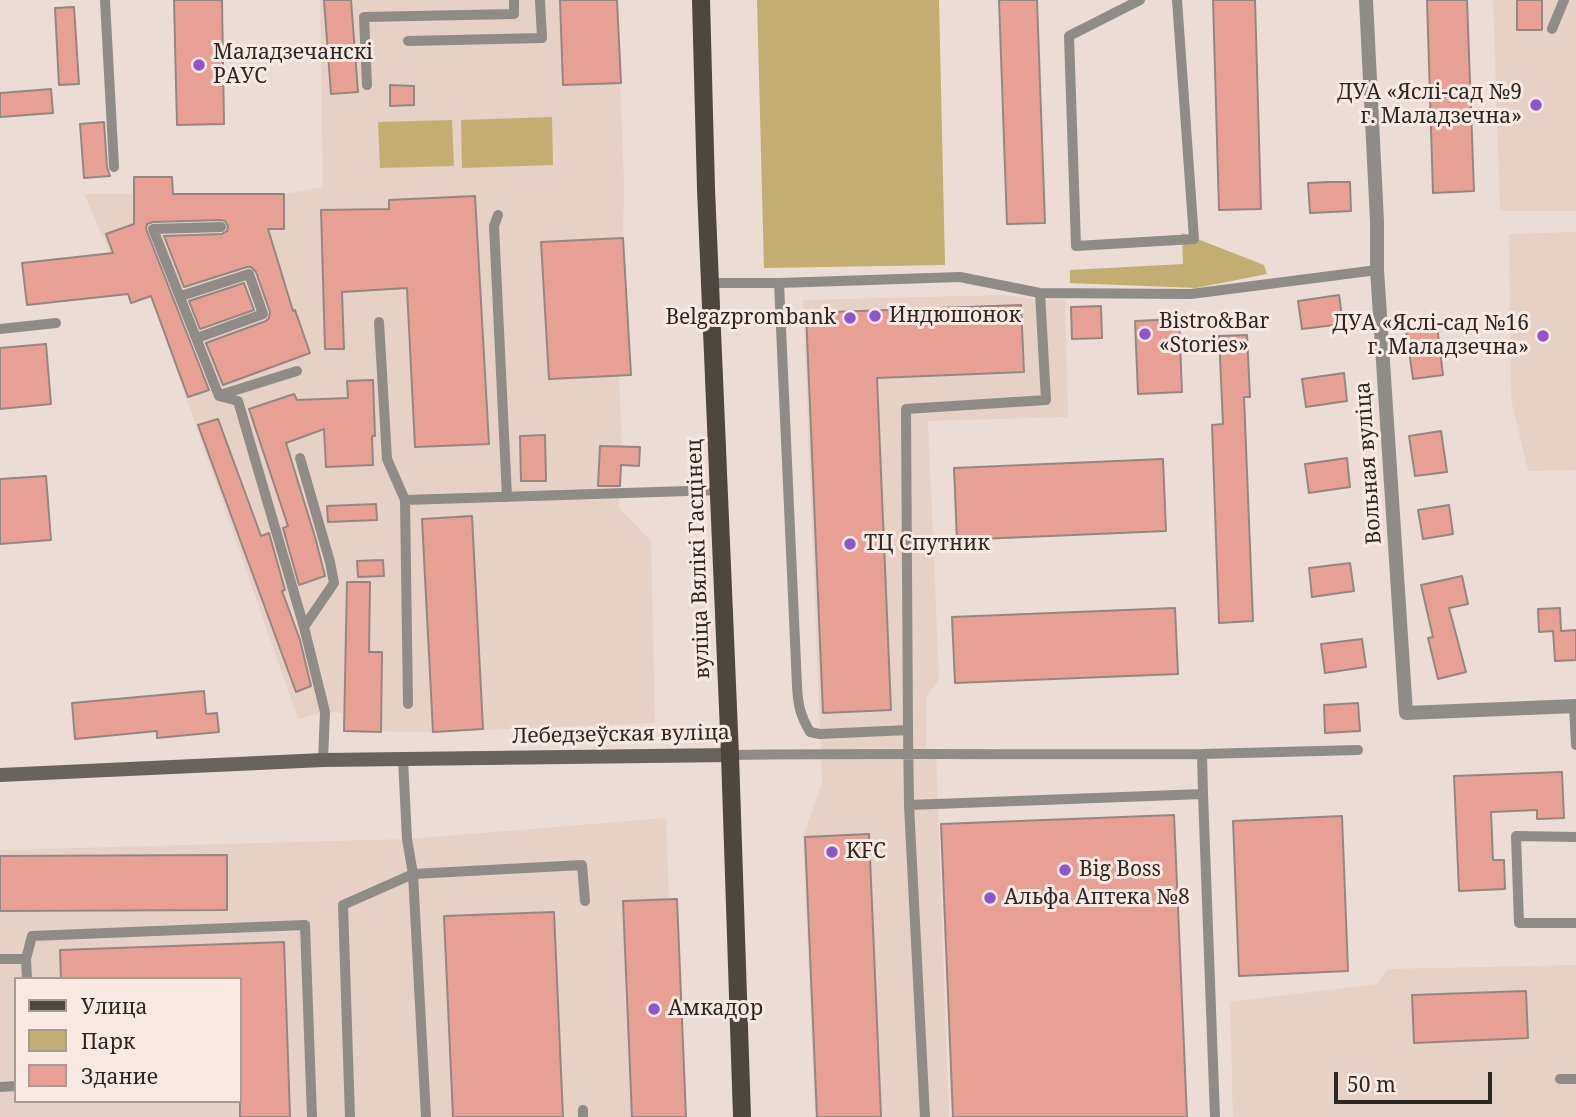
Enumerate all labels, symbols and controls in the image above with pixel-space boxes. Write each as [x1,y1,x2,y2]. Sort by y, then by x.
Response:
place label: Маладзечанскі РАУС [213,40,373,90]
marker: Маладзечанскі РАУС [191,57,207,73]
place label: ДУА «Яслі-сад №9 г. Маладзечна» [1337,80,1522,130]
marker: ДУА «Яслі-сад №9 г. Маладзечна» [1528,97,1544,113]
place label: Индюшонок [889,303,1021,329]
place label: Belgazprombank [665,305,836,331]
marker: Индюшонок [867,308,883,324]
place label: Bistro&Bar «Stories» [1159,309,1269,359]
marker: Belgazprombank [842,310,858,326]
place label: ДУА «Яслі-сад №16 г. Маладзечна» [1332,311,1529,361]
marker: Bistro&Bar «Stories» [1137,326,1153,342]
marker: ДУА «Яслі-сад №16 г. Маладзечна» [1535,328,1551,344]
street label: Вольная вуліца [1351,381,1387,545]
street label: вуліца Вялікі Гасцінец [682,438,716,680]
place label: ТЦ Спутник [864,531,990,557]
marker: ТЦ Спутник [842,536,858,552]
street label: Лебедзеўская вуліца [512,721,730,749]
place label: KFC [846,839,886,865]
marker: KFC [824,844,840,860]
place label: Big Boss [1079,857,1161,883]
marker: Big Boss [1057,862,1073,878]
place label: Альфа Аптека №8 [1004,885,1190,911]
marker: Альфа Аптека №8 [982,890,998,906]
legend [14,977,242,1103]
text: Улица [81,992,148,1020]
place label: Амкадор [668,996,763,1022]
marker: Амкадор [646,1001,662,1017]
text: Парк [81,1027,135,1055]
scale bar [1338,1058,1496,1102]
text: Здание [81,1062,158,1090]
text: 50 m [1347,1070,1396,1098]

